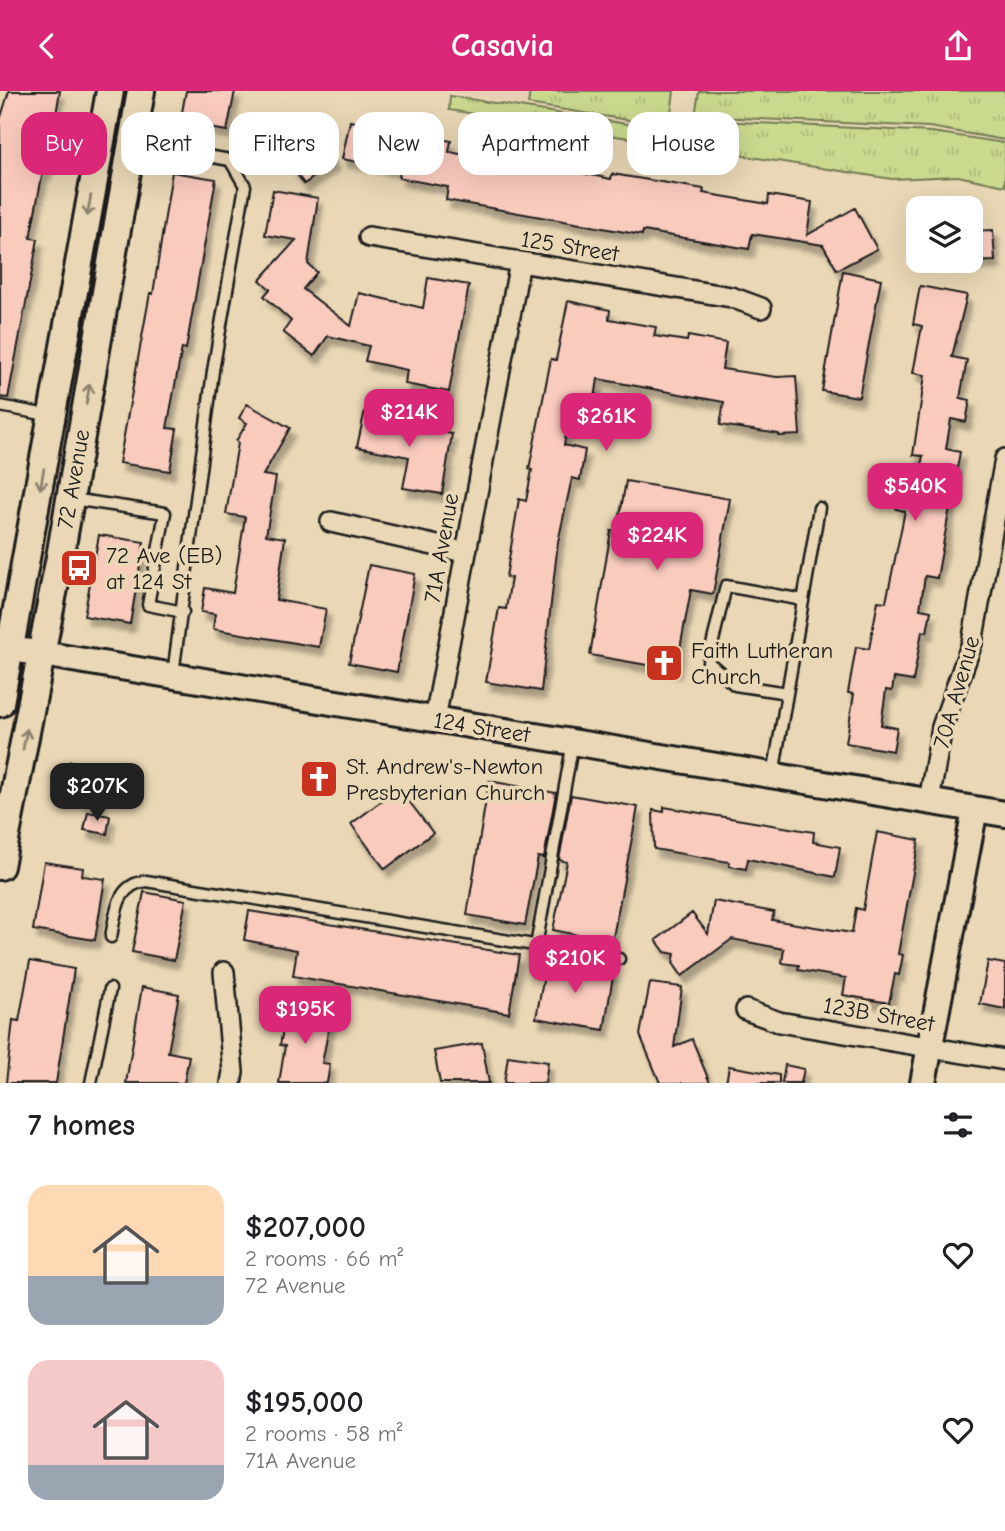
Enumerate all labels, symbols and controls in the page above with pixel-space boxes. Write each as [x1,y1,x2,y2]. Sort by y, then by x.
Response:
icon: back [28,27,66,65]
text: Casavia [451,27,554,64]
icon: share [939,27,977,65]
chip: Buy [21,112,107,175]
chip: Rent [121,112,215,175]
chip: Filters [229,112,339,175]
chip: New [353,112,444,175]
chip: Apartment [458,112,613,175]
chip: House [627,112,739,175]
one-way arrow [82,195,96,217]
map controls [906,196,983,273]
button: layers [906,196,983,273]
street label: 125 Street [519,225,622,268]
one-way arrow [82,383,95,406]
pin: $214K [360,389,458,449]
pin: $261K [557,393,655,453]
text: $214K [380,398,438,425]
text: $261K [576,402,636,429]
street label: 72 Avenue [51,427,96,531]
pin: $540K [866,463,964,523]
one-way arrow [34,467,48,490]
text: $540K [884,472,946,499]
street label: 71A Avenue [419,491,464,605]
pin: $224K [608,512,706,572]
text: $224K [627,521,687,548]
place label: 72 Ave (EB) at 124 St [106,542,222,595]
bus stop icon: 72 Ave (EB) at 124 St [58,547,100,589]
street label: 70A Avenue [928,633,985,752]
place label: Faith Lutheran Church [691,637,833,690]
church icon: Faith Lutheran Church [643,642,685,684]
street label: 124 Street [432,707,534,749]
one-way arrow [19,728,32,751]
place label: St. Andrew's-Newton Presbyterian Church [346,753,545,806]
church icon: St. Andrew's-Newton Presbyterian Church [298,758,340,800]
pin: $207K [48,763,146,823]
text: $207K [66,772,128,799]
pin: $210K [526,935,624,995]
text: $210K [545,944,605,971]
pin: $195K [256,986,354,1046]
street label: 123B Street [821,991,938,1038]
text: $195K [275,995,335,1022]
icon: filters [939,1106,977,1144]
text: 7 homes [28,1108,135,1143]
text: $207,000 [245,1210,366,1245]
icon: home [84,1213,168,1297]
icon: heart [939,1236,977,1274]
text: 2 rooms · 66 m² [245,1245,403,1272]
text: 72 Avenue [245,1272,346,1299]
text: $195,000 [245,1385,364,1420]
icon: home [84,1388,168,1472]
icon: heart [939,1411,977,1449]
text: 2 rooms · 58 m² [245,1420,403,1447]
text: 71A Avenue [245,1447,356,1474]

